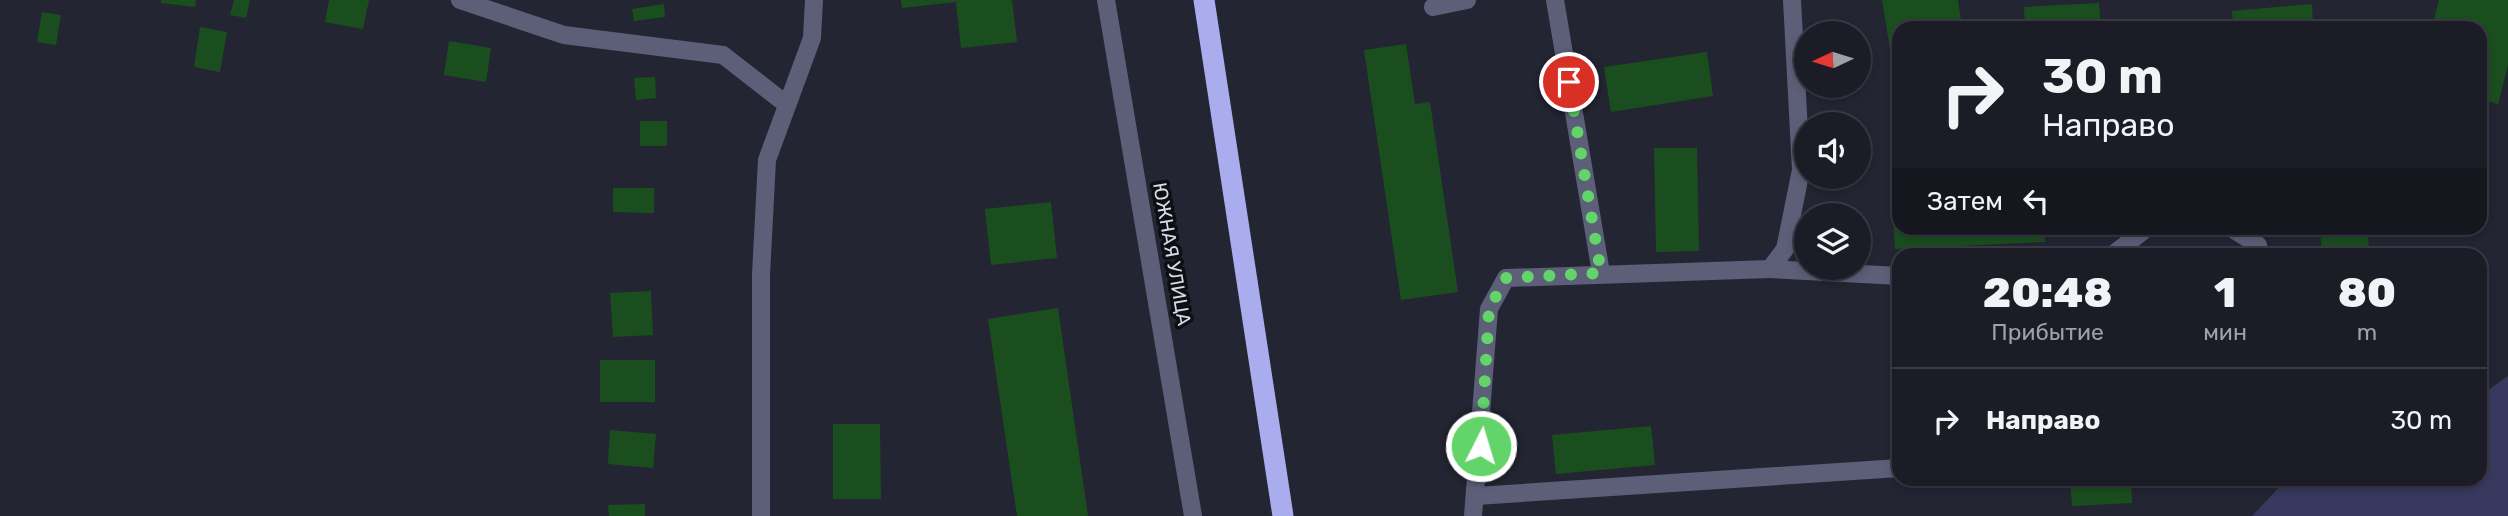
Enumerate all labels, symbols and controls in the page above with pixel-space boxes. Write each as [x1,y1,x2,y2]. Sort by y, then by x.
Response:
north arrow [1794,21,1871,98]
map controls [1794,21,1871,280]
text: 30 m [2042,47,2163,105]
icon: right [1927,49,2018,140]
pin [1539,52,1599,112]
icon: arrive [1550,63,1588,101]
text: Направо [2042,106,2175,144]
button: sound [1794,112,1871,189]
street label: ЮЖНАЯ УЛИЦА [1148,181,1196,328]
icon: left [2017,182,2055,220]
text: Затем [1927,186,2003,217]
button: layers [1794,203,1871,280]
text: 20:48 [1983,268,2112,318]
text: 1 [2214,268,2236,318]
text: 80 [2338,268,2396,318]
text: Прибытие [1991,318,2104,346]
text: мин [2203,318,2247,346]
text: m [2357,318,2377,346]
icon: right [1927,402,1965,440]
text: Направо [1986,405,2100,436]
text: 30 m [2390,405,2452,436]
position arrow [1444,409,1518,483]

